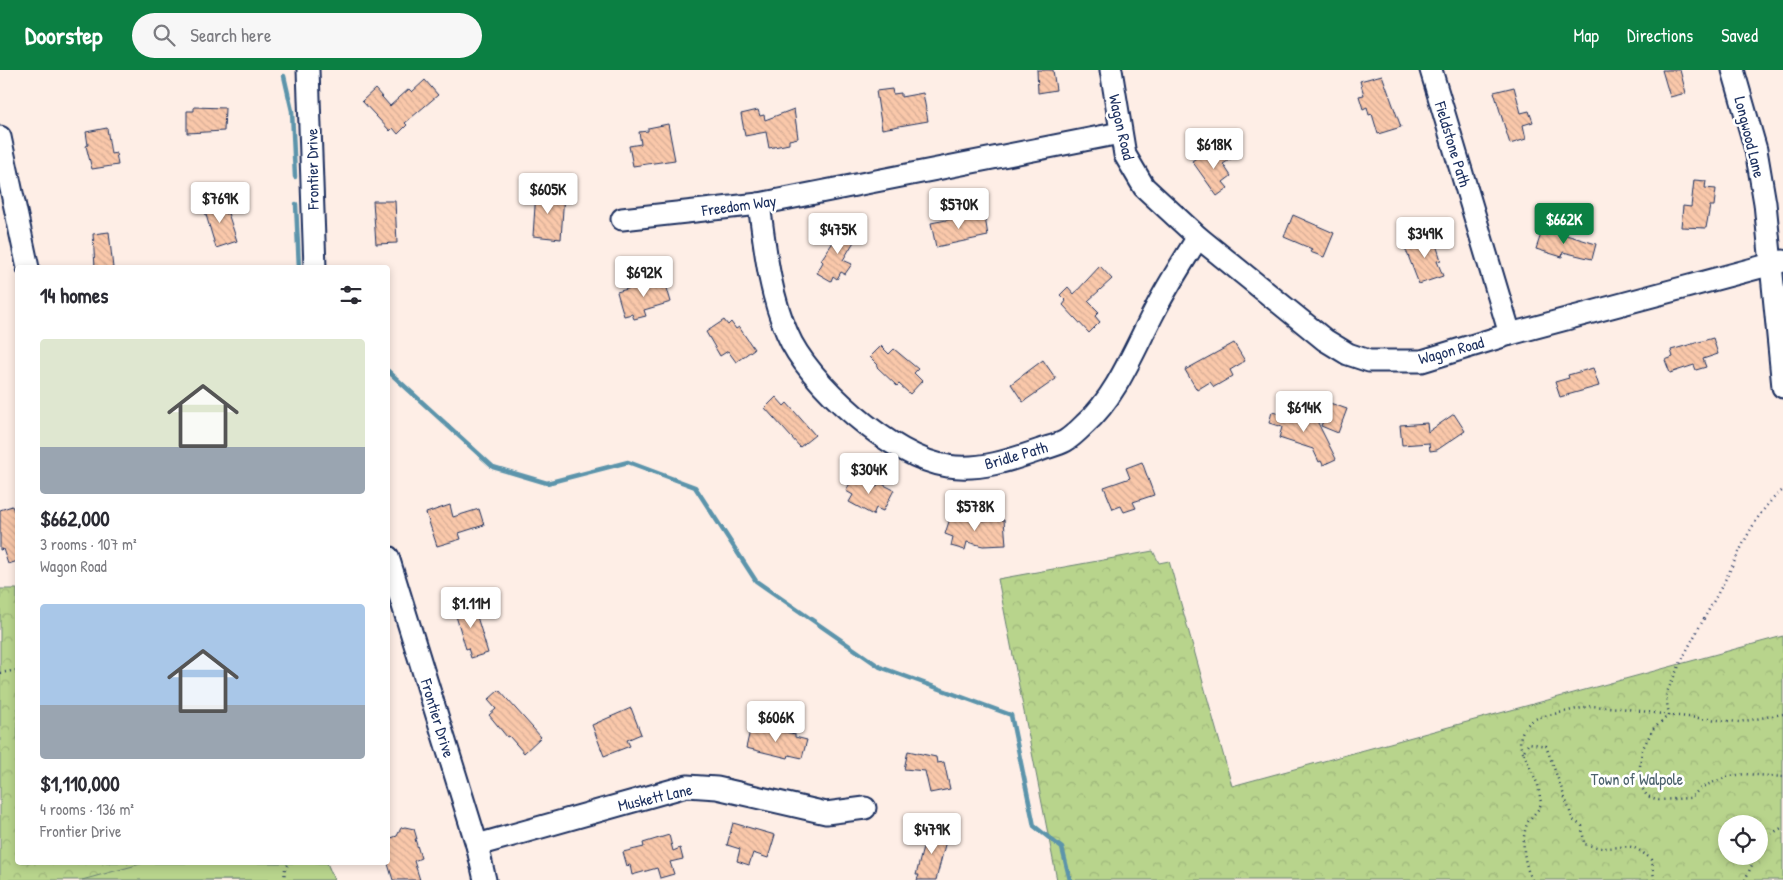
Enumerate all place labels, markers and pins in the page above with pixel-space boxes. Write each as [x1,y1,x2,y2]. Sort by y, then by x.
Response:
pin: $618K [1179,128,1249,170]
pin: $605K [513,172,583,215]
pin: $769K [185,182,255,224]
pin: $570K [924,188,994,230]
pin: $662K [1529,202,1599,245]
pin: $475K [803,212,873,255]
pin: $349K [1390,216,1460,259]
pin: $692K [609,256,679,298]
pin: $614K [1269,390,1339,433]
pin: $304K [834,452,904,495]
pin: $578K [940,490,1010,532]
pin: $1.11M [430,586,512,629]
pin: $606K [741,700,811,743]
pin: $479K [897,812,967,855]

